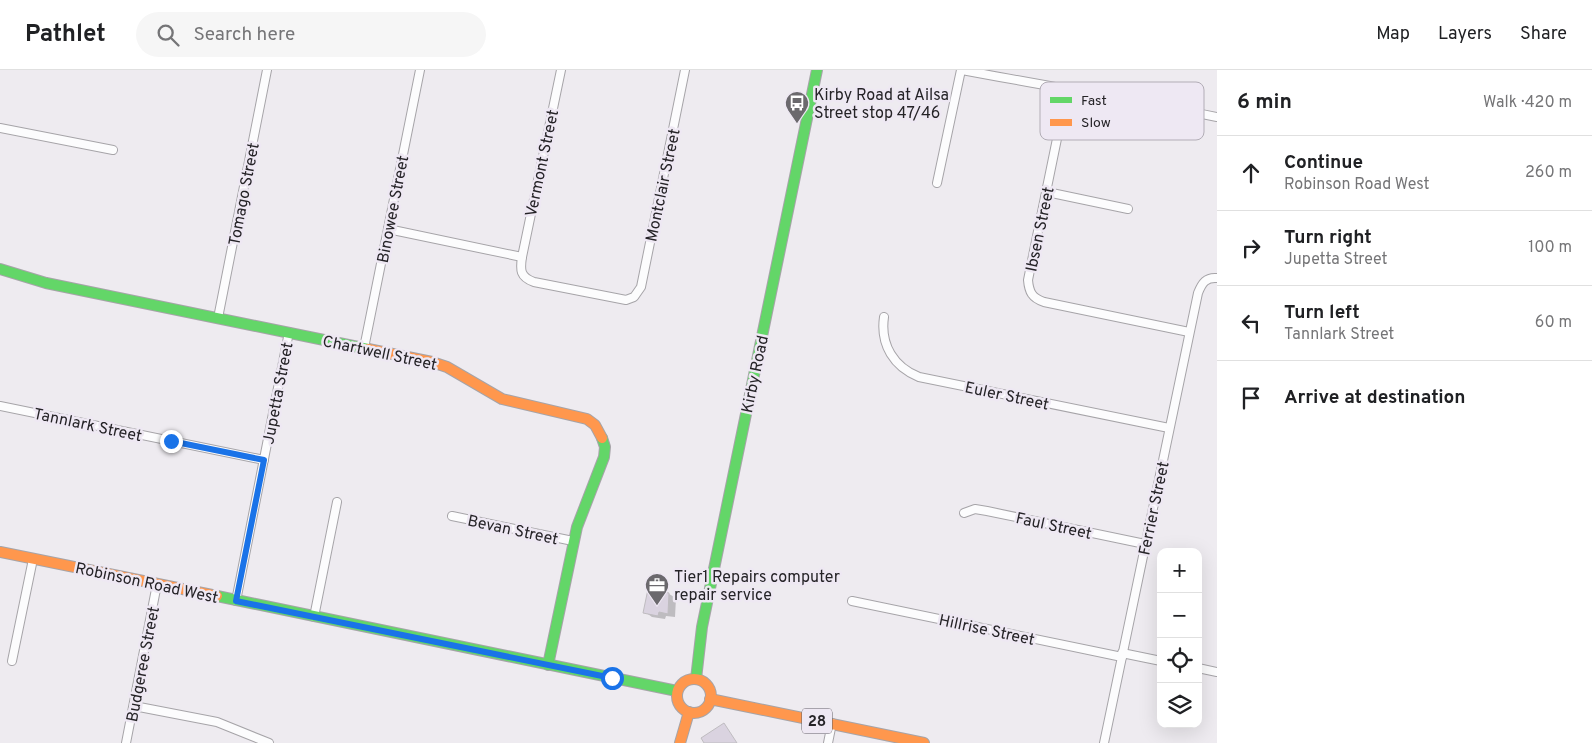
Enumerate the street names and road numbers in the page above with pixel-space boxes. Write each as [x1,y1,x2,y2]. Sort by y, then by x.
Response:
street label: Vermont Street [522,108,564,219]
street label: Montclair Street [642,127,686,244]
street label: Tomago Street [225,141,265,248]
street label: Binowee Street [374,154,414,265]
street label: Ibsen Street [1022,185,1060,274]
street label: Chartwell Street [321,332,439,376]
street label: Kirby Road [738,334,774,415]
street label: Jupetta Street [259,341,299,446]
street label: Euler Street [963,378,1051,416]
street label: Tannlark Street [32,405,144,447]
street label: Ferrier Street [1135,460,1175,557]
street label: Faul Street [1014,509,1093,545]
street label: Bevan Street [465,512,560,550]
street label: Robinson Road West [73,559,220,609]
street label: Budgeree Street [123,605,165,724]
street label: Hillrise Street [937,611,1036,651]
road number: 28 [802,708,832,734]

